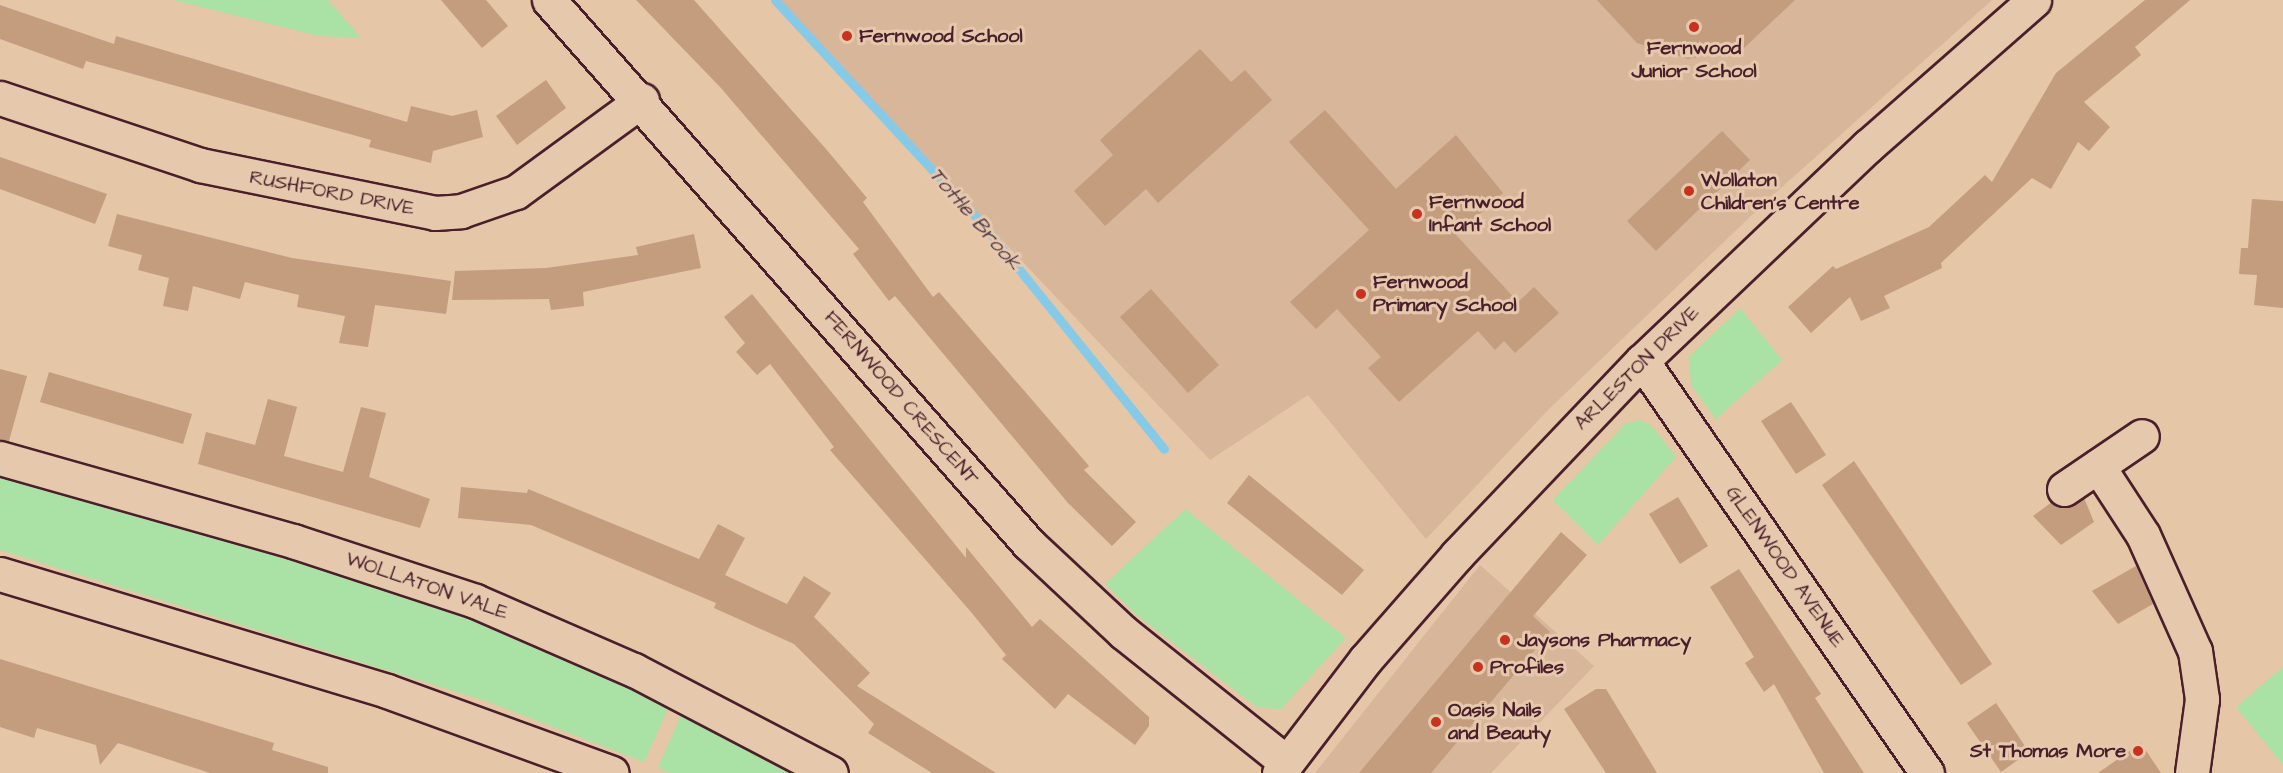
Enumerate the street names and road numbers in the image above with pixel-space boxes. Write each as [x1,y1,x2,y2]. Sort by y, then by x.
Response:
street label: RUSHFORD DRIVE [247,165,417,221]
street label: ARLESTON DRIVE [1570,301,1704,435]
street label: FERNWOOD CRESCENT [819,306,983,490]
street label: GLENWOOD AVENUE [1720,482,1850,652]
street label: WOLLATON VALE [343,547,511,625]

